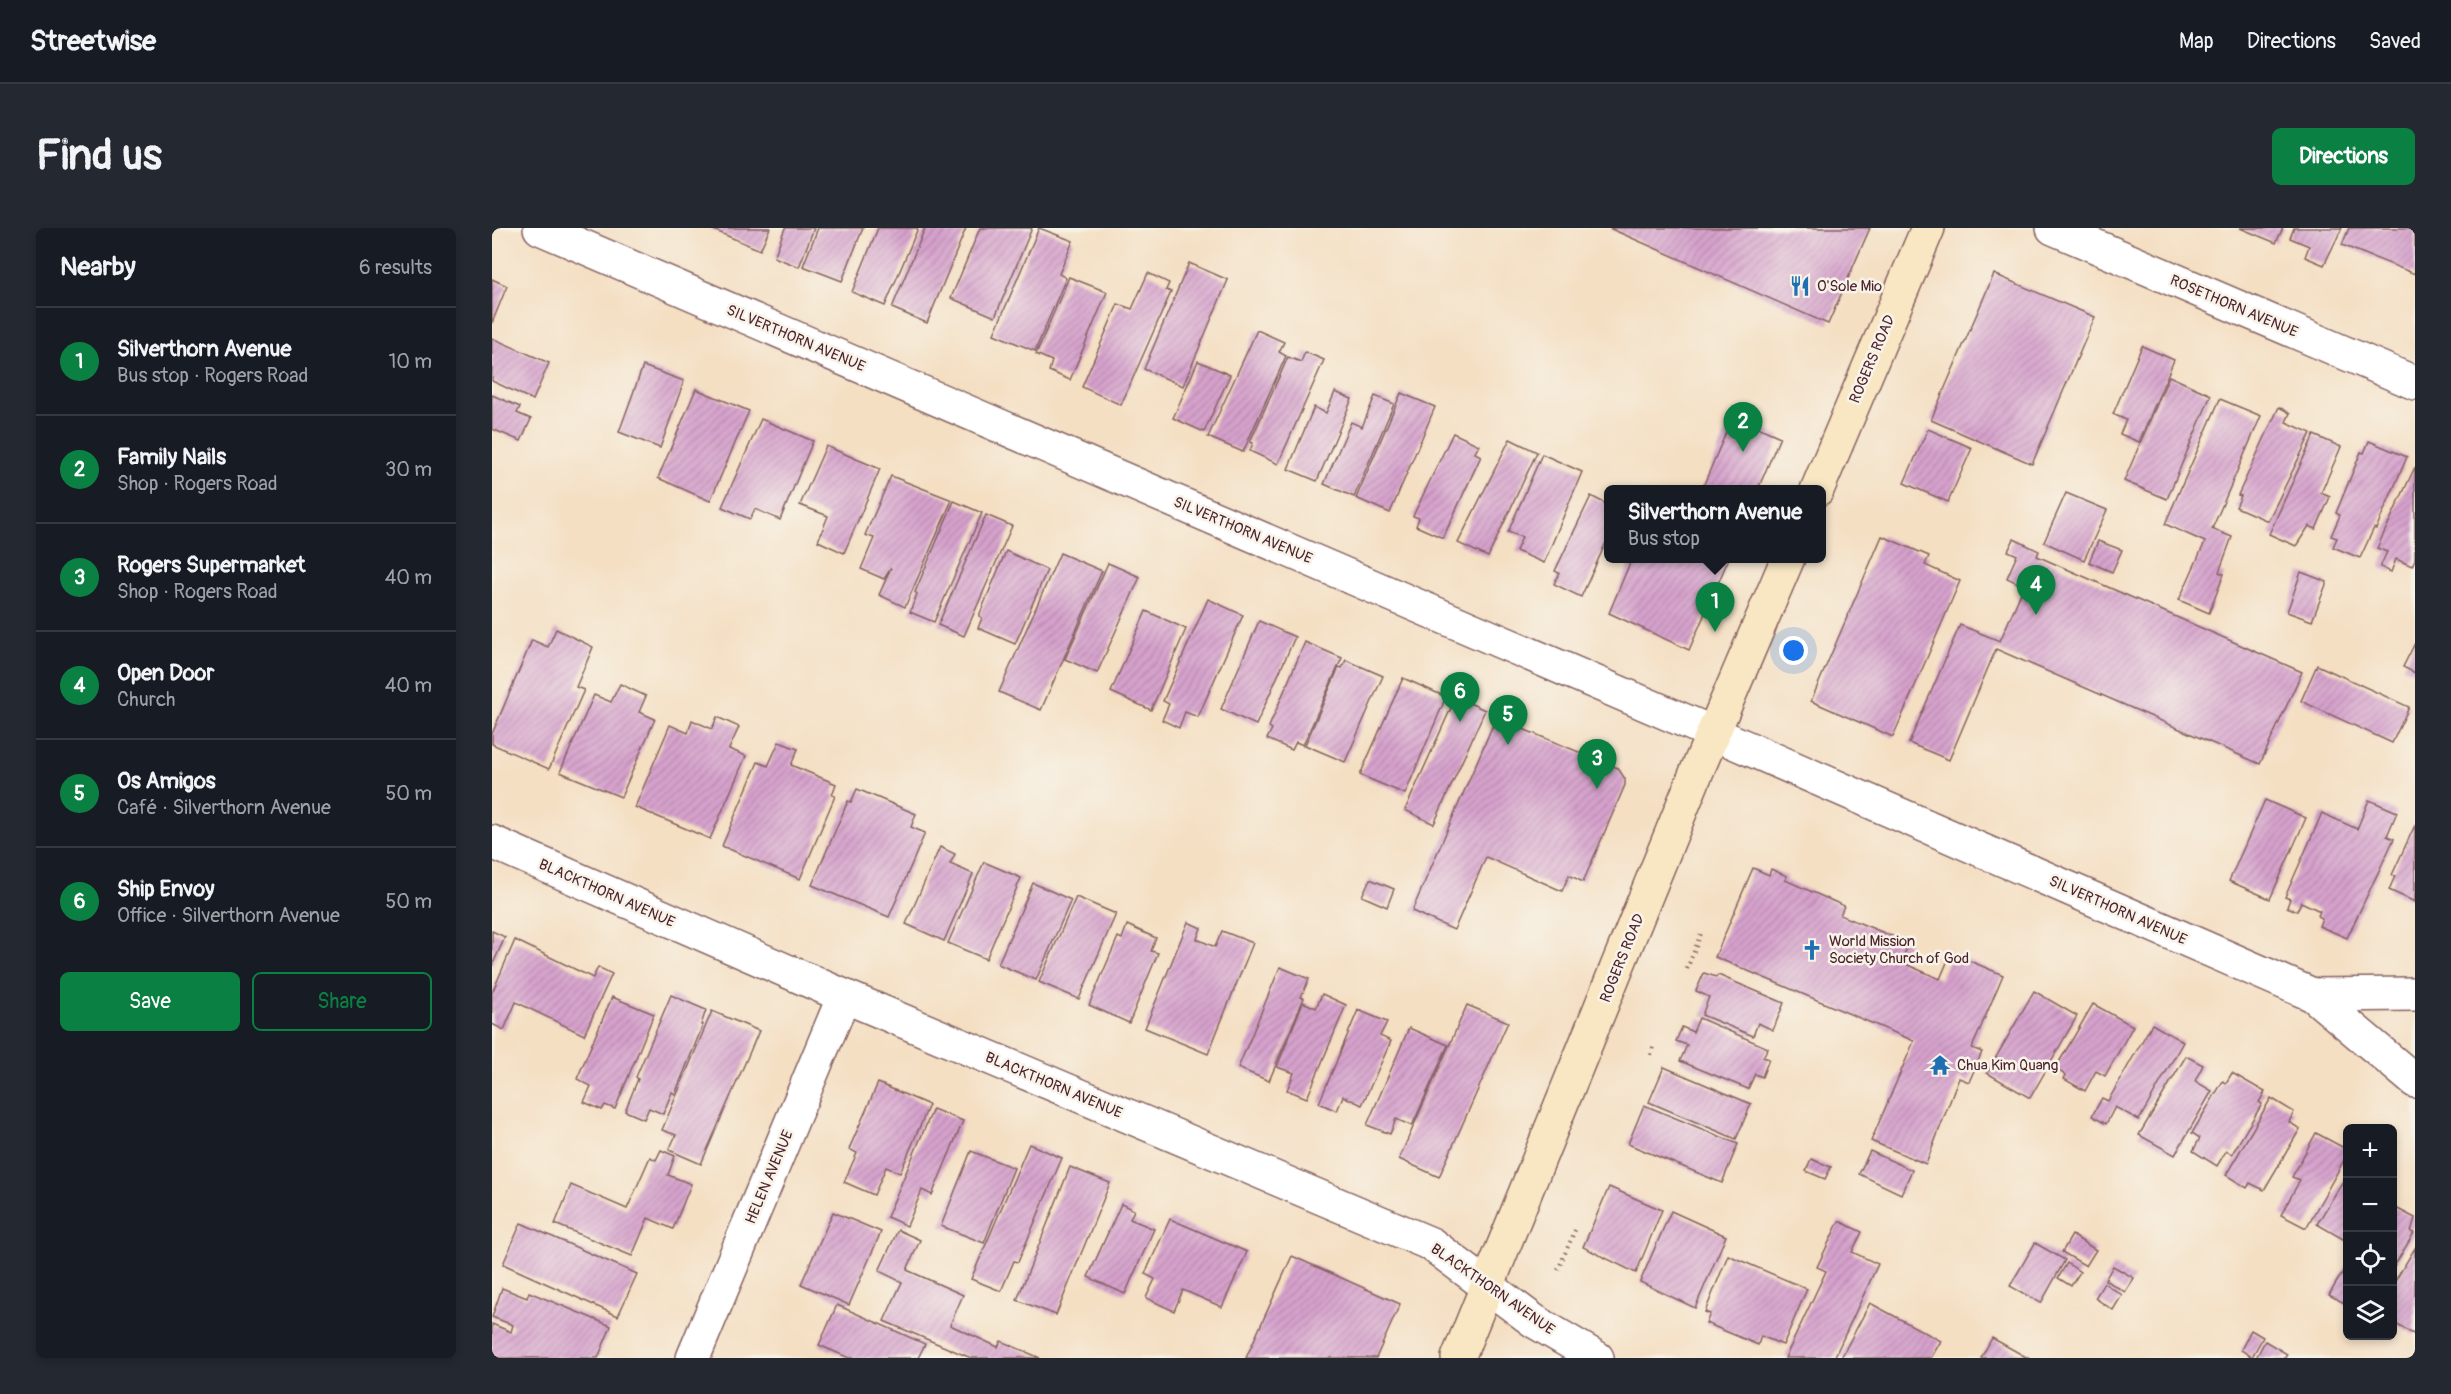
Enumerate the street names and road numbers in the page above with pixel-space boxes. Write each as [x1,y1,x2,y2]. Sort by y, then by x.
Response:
street label: ROSETHORN AVENUE [2167,271,2301,342]
street label: SILVERTHORN AVENUE [723,301,868,376]
street label: ROGERS ROAD [1845,312,1900,406]
street label: SILVERTHORN AVENUE [1170,493,1315,568]
street label: BLACKTHORN AVENUE [536,855,678,932]
street label: SILVERTHORN AVENUE [2046,871,2190,950]
street label: ROGERS ROAD [1596,911,1649,1005]
street label: BLACKTHORN AVENUE [982,1048,1125,1123]
street label: HELEN AVENUE [741,1127,798,1227]
street label: BLACKTHORN AVENUE [1427,1239,1559,1340]

